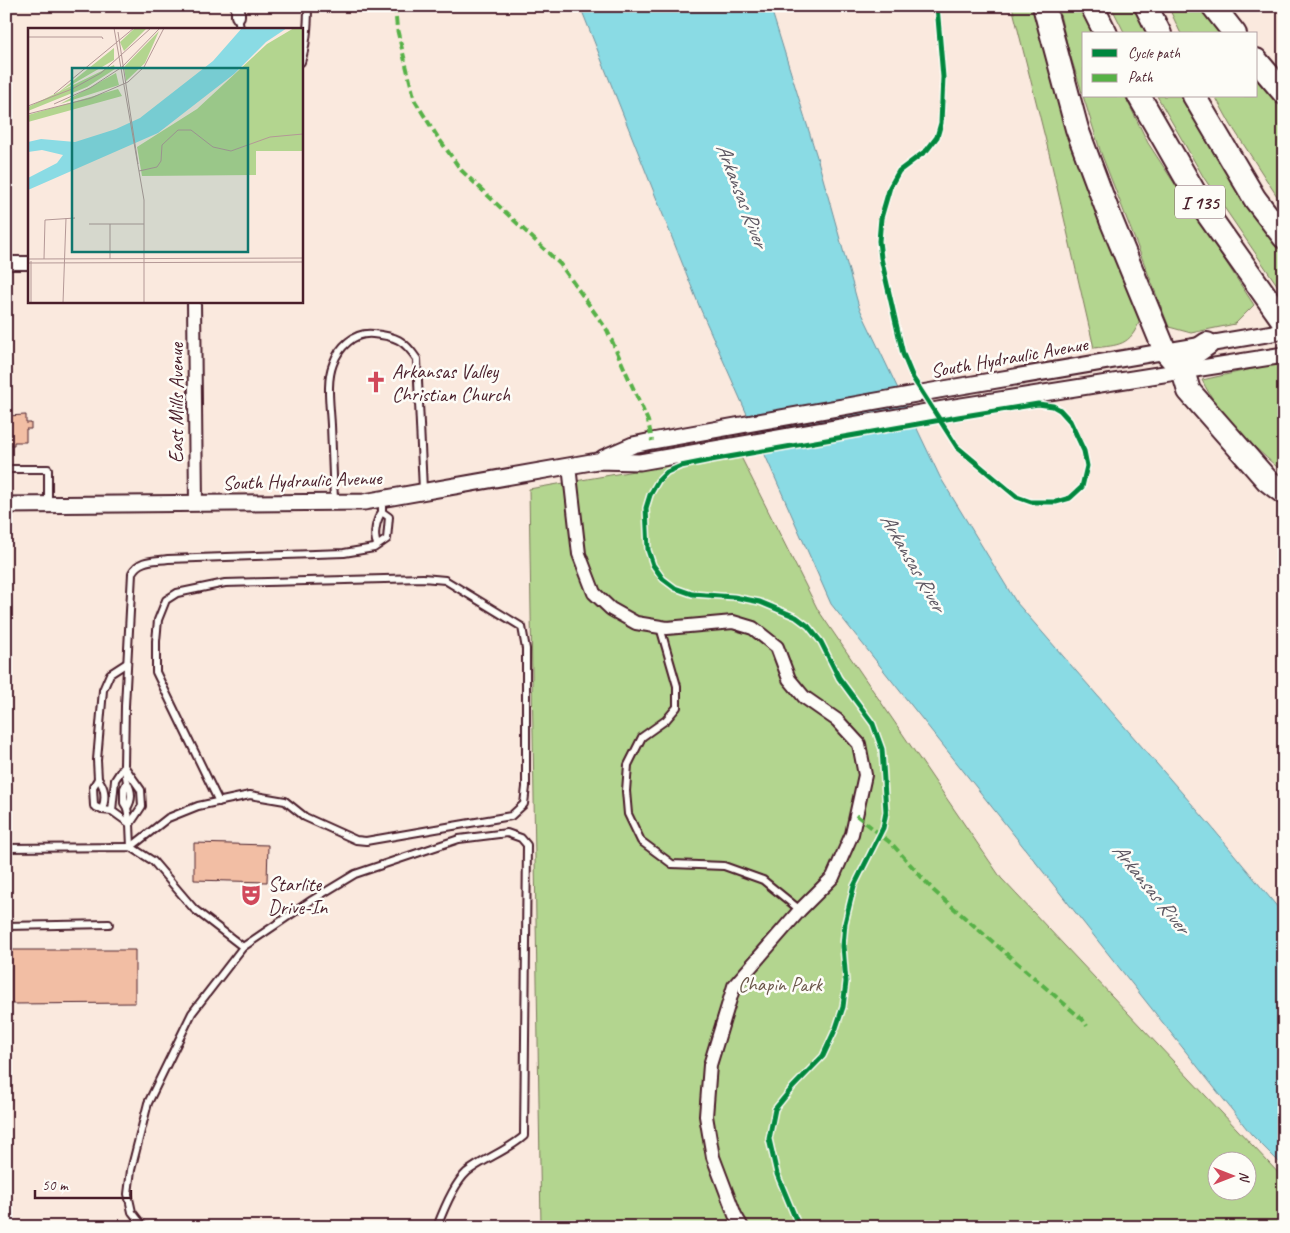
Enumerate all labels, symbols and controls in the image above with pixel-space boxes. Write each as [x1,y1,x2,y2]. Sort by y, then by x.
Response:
inset map [28,28,302,302]
legend [1082,32,1258,98]
text: Cycle path [1128,44,1180,63]
text: Path [1128,68,1154,87]
water label: Arkansas River [710,140,775,254]
road number: I 135 [1175,186,1225,218]
street label: South Hydraulic Avenue [929,331,1091,384]
street label: East Mills Avenue [164,341,189,463]
place label: Arkansas Valley Christian Church [392,359,511,407]
church icon: Arkansas Valley Christian Church [363,369,389,395]
street label: South Hydraulic Avenue [222,465,383,496]
water label: Arkansas River [875,508,954,619]
water label: Arkansas River [1107,838,1198,942]
place label: Starlite Drive-In [268,872,328,920]
theatre icon: Starlite Drive-In [238,882,264,908]
park label: Chapin Park [738,972,824,997]
north arrow [1208,1150,1258,1200]
scale bar [35,1168,131,1200]
text: N [1236,1172,1253,1183]
text: 50 m [42,1176,69,1195]

